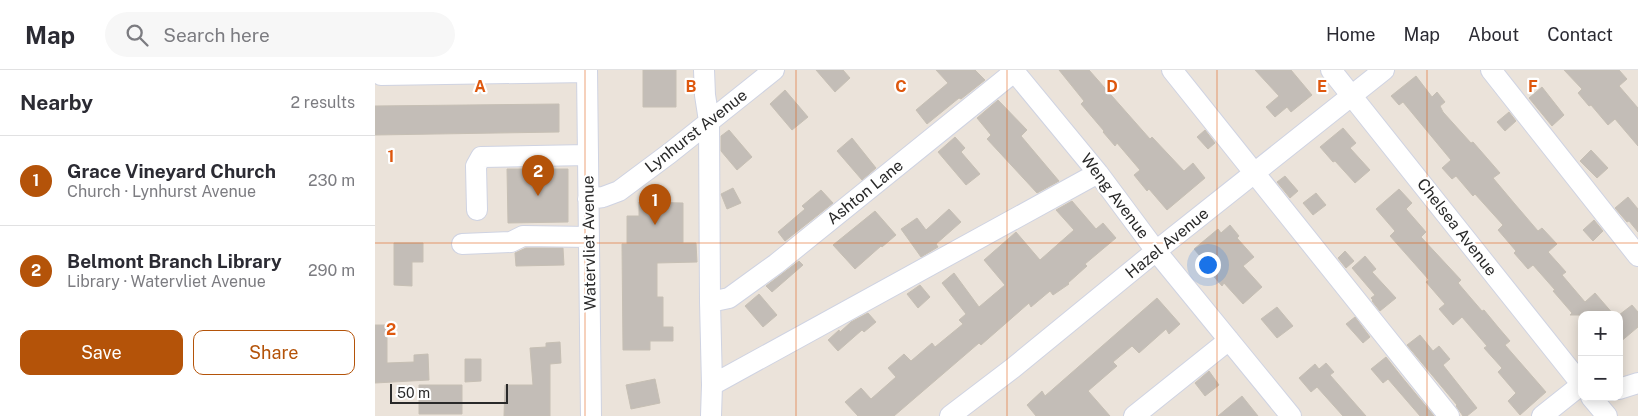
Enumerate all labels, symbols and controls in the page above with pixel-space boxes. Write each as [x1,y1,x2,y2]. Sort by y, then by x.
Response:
search box [105,12,455,57]
text: Map [25,21,75,49]
icon: search [123,21,151,49]
text: Search here [163,24,270,46]
text: Home [1326,24,1376,45]
text: Map [1404,24,1440,45]
text: About [1468,24,1519,45]
text: Contact [1547,24,1613,45]
text: A [474,77,486,96]
text: B [686,77,697,96]
text: C [895,77,907,96]
text: D [1106,77,1118,96]
text: E [1317,77,1327,96]
text: F [1528,77,1538,96]
street label: Lynhurst Avenue [641,85,751,177]
text: Nearby [20,90,93,115]
text: 2 results [290,93,355,112]
text: 1 [388,147,394,166]
street label: Weng Avenue [1077,150,1153,242]
pin: 2 [522,155,554,196]
street label: Ashton Lane [823,156,907,228]
text: Grace Vineyard Church [67,160,276,182]
text: 1 [33,171,39,190]
text: 230 m [308,171,355,190]
street label: Chelsea Avenue [1413,174,1501,280]
street label: Watervliet Avenue [578,175,600,311]
text: Church · Lynhurst Avenue [67,182,256,201]
pin: 1 [639,184,671,225]
street label: Hazel Avenue [1122,204,1212,282]
text: Belmont Branch Library [67,250,282,272]
your location [1195,252,1221,278]
text: 2 [31,261,41,280]
text: 290 m [308,261,355,280]
text: Library · Watervliet Avenue [67,272,266,291]
map controls [1578,311,1623,401]
button: + [1578,311,1623,356]
text: 2 [386,320,396,339]
button: Save [20,330,183,375]
button: Share [193,330,355,375]
button: − [1578,356,1623,401]
scale bar [390,381,507,404]
text: 50 m [397,385,430,401]

